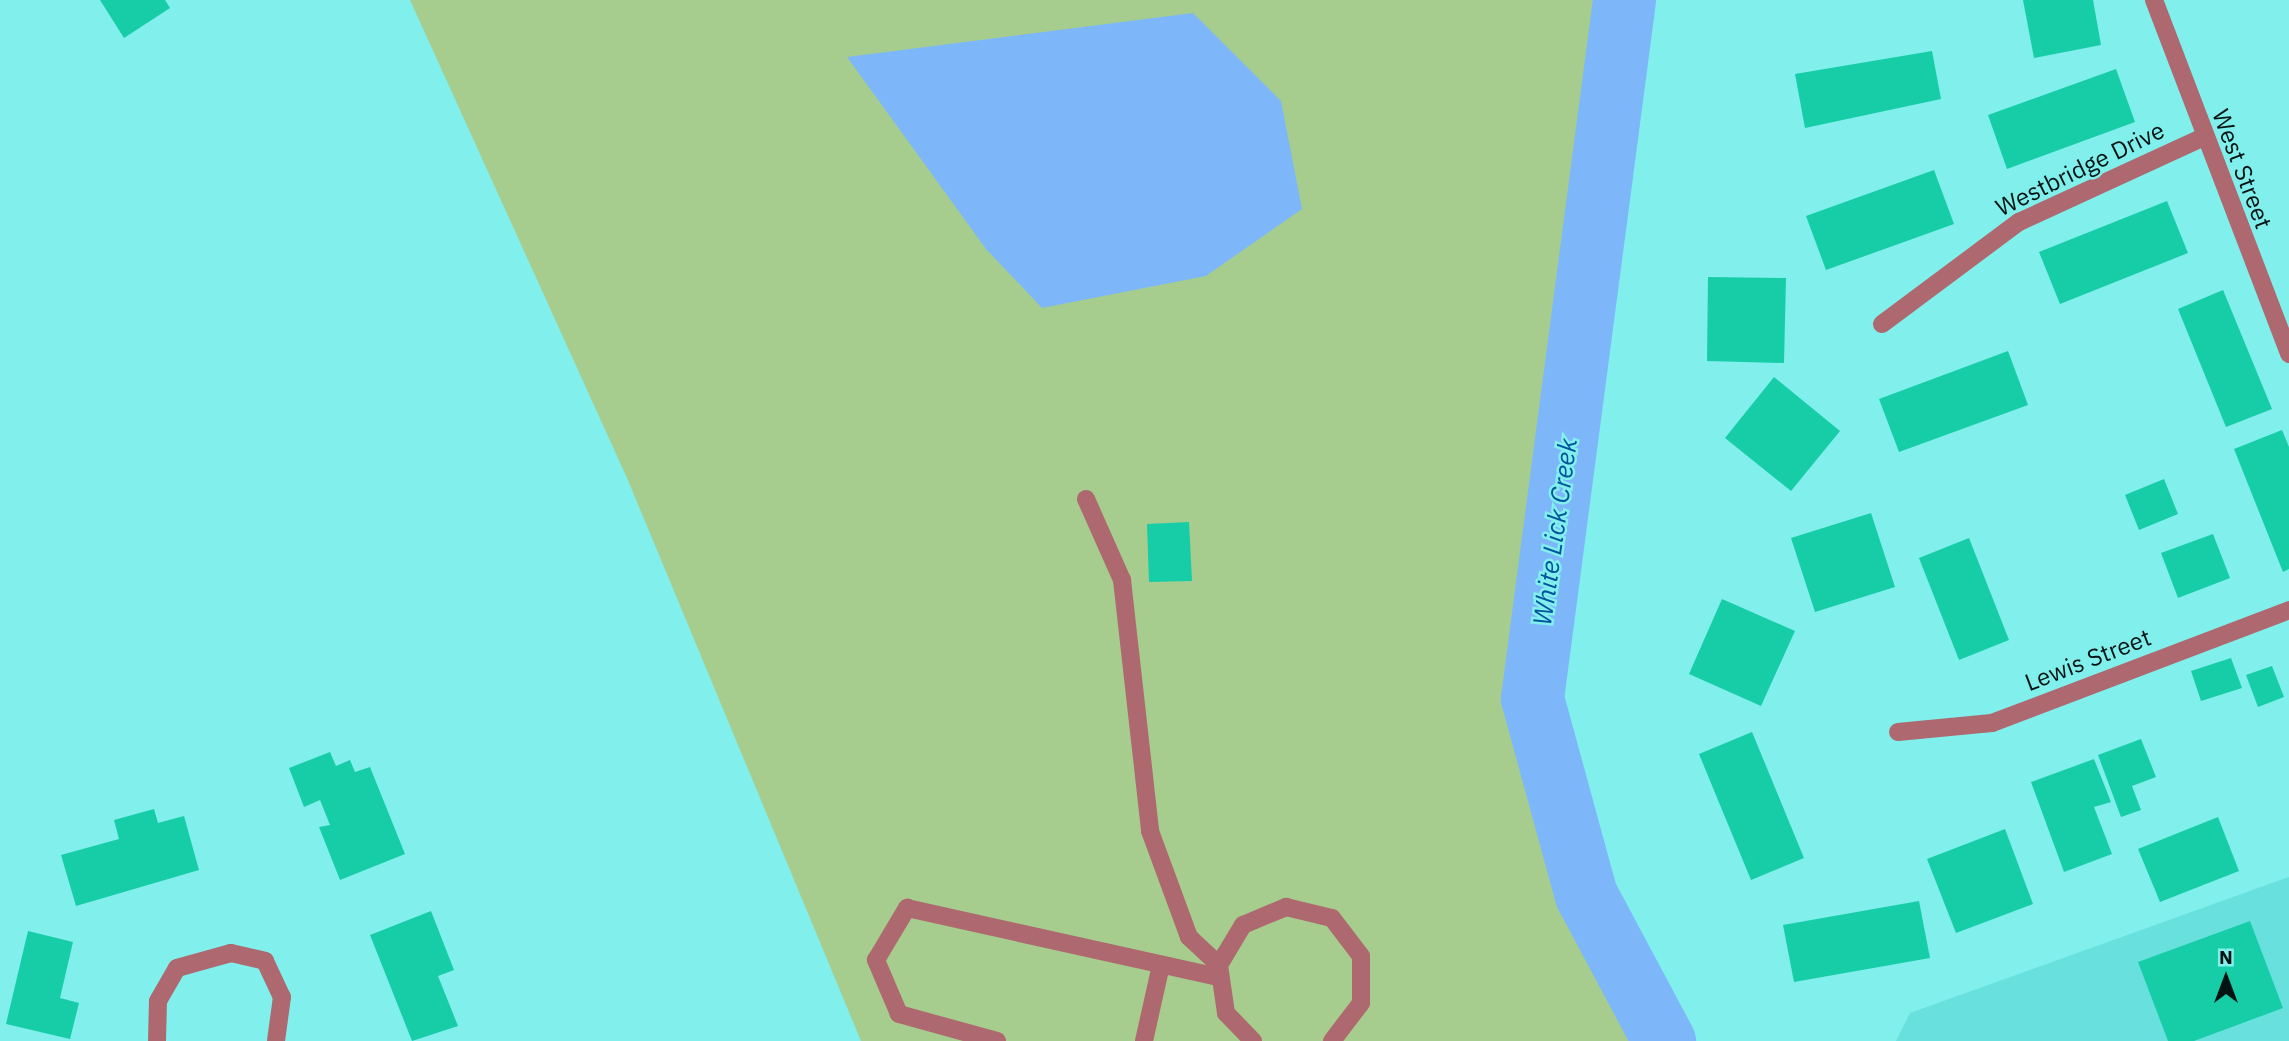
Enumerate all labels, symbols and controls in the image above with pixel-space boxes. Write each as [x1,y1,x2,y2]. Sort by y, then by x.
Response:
street label: West Street [2206,105,2278,233]
street label: Westbridge Drive [1991,116,2169,222]
water label: White Lick Creek [1526,436,1584,628]
street label: Lewis Street [2021,623,2155,697]
north arrow [2191,943,2261,1013]
text: N [2219,945,2233,969]

